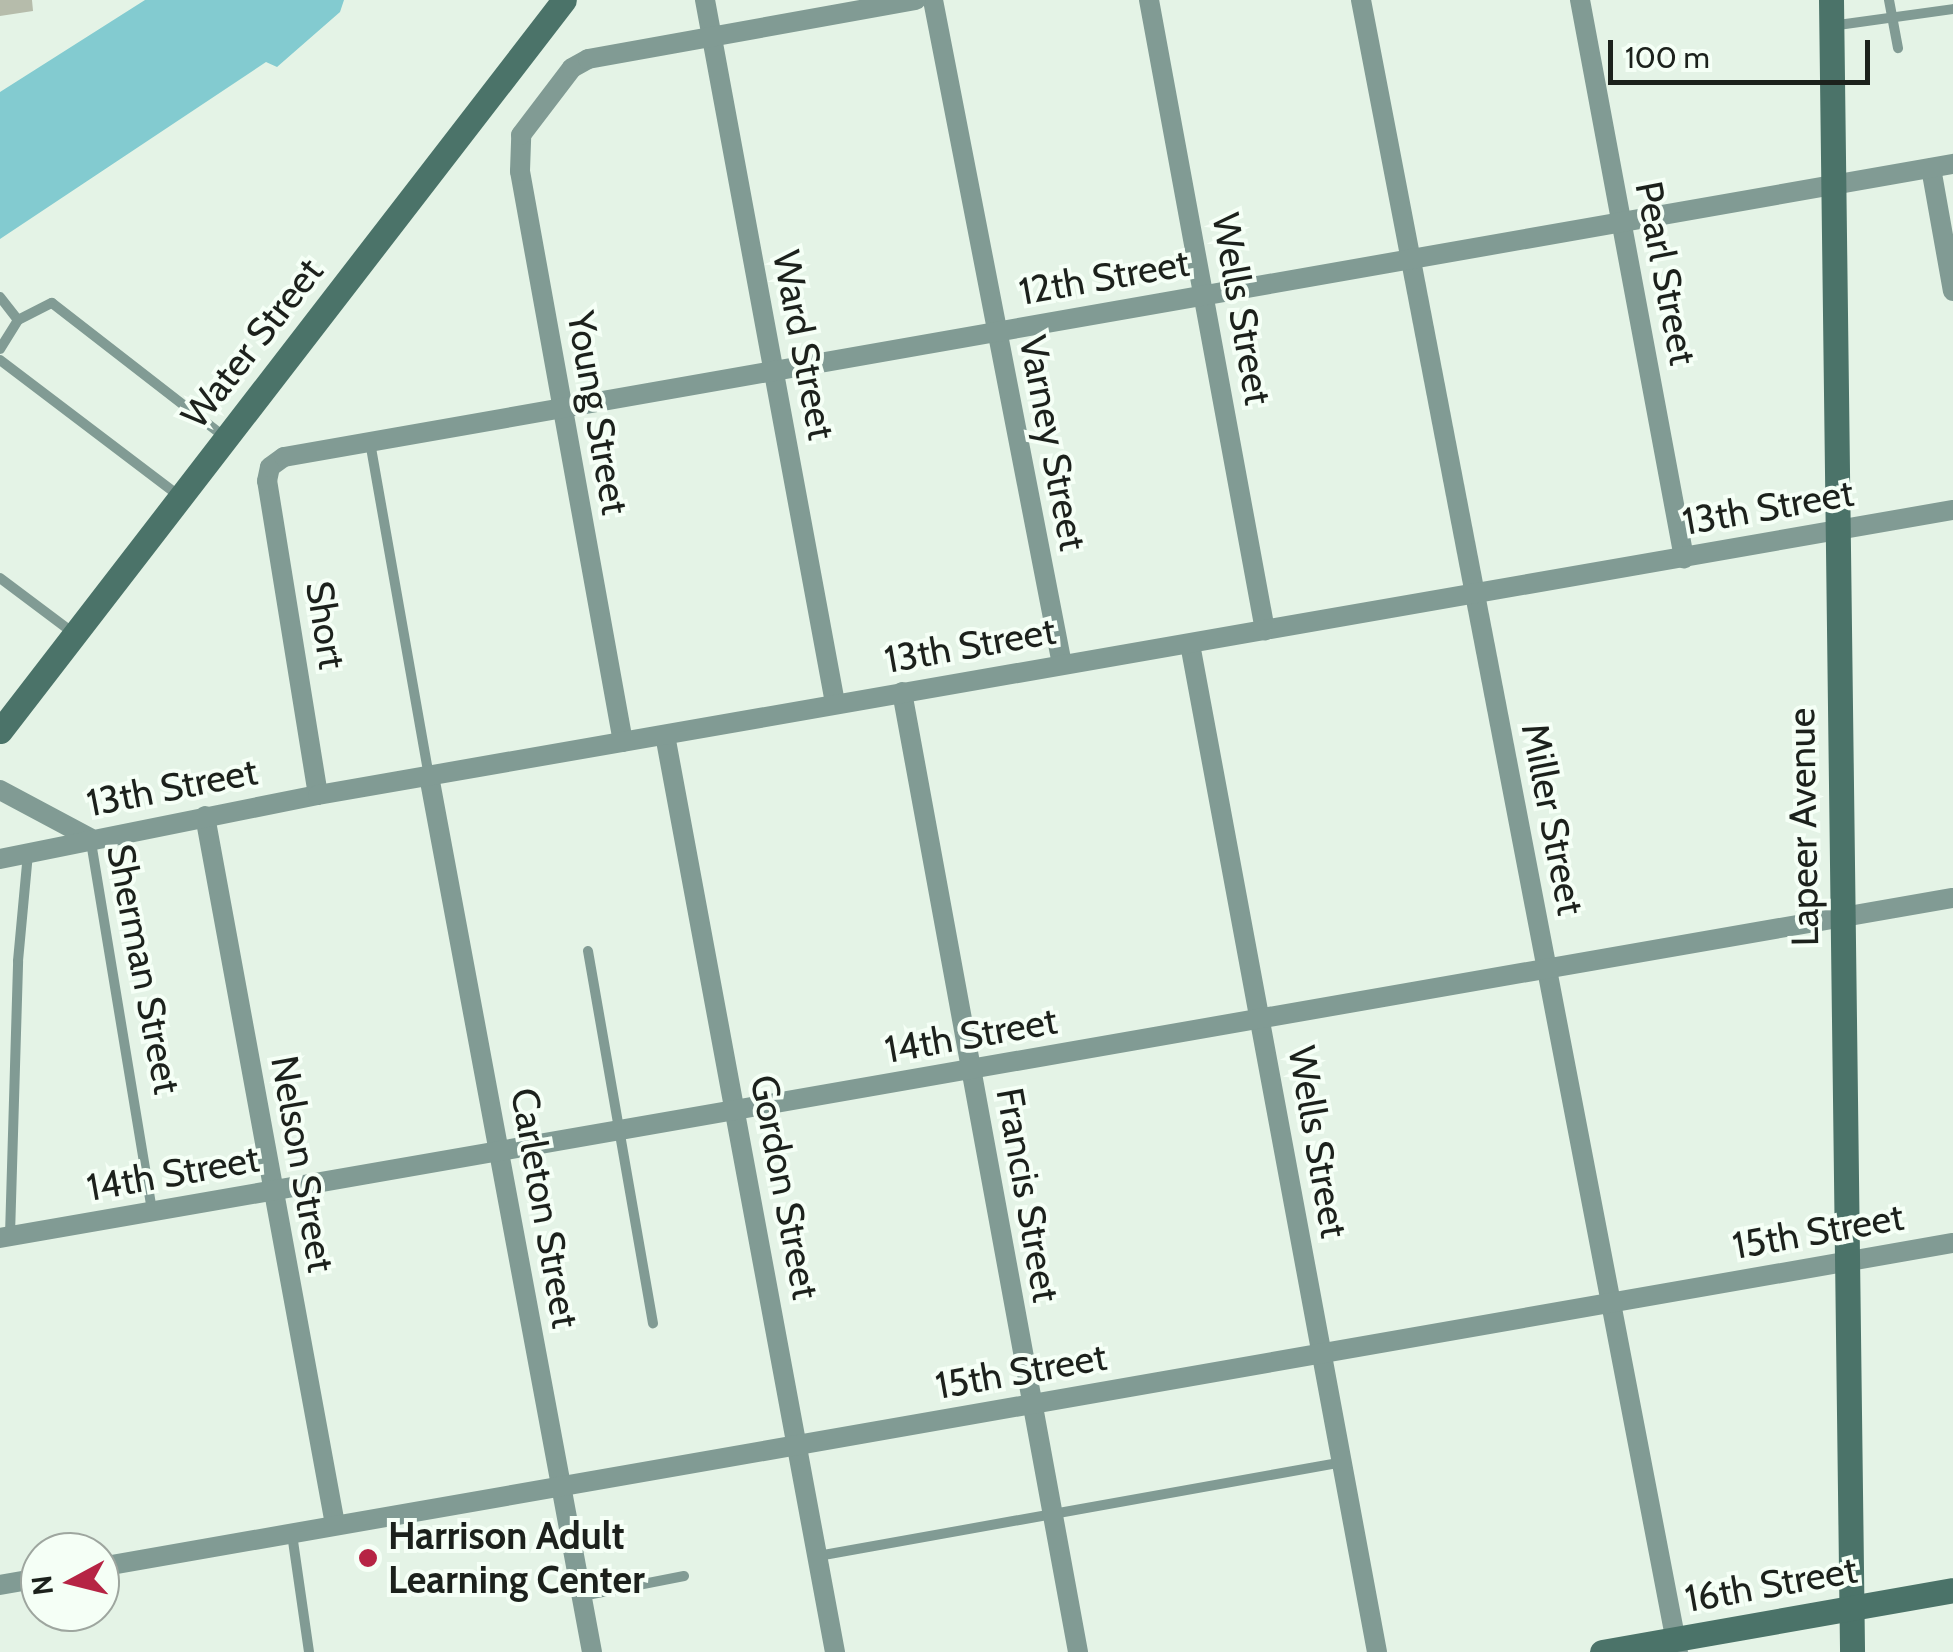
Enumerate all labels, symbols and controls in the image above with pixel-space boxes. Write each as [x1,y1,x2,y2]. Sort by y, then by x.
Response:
scale bar [1613,20,1876,82]
text: 100 m [1625,39,1710,76]
street label: Pearl Street [1626,177,1706,369]
street label: Wells Street [1203,210,1281,408]
street label: 12th Street [1015,240,1193,314]
street label: Ward Street [763,247,845,443]
street label: Water Street [172,249,332,437]
street label: Young Street [558,308,638,518]
street label: Varney Street [1010,332,1096,554]
street label: 13th Street [1679,470,1857,544]
street label: Short [297,578,355,672]
street label: 13th Street [881,608,1059,682]
street label: Lapeer Avenue [1778,707,1828,947]
street label: Miller Street [1512,719,1594,919]
street label: 13th Street [83,748,261,826]
street label: Sherman Street [97,840,191,1098]
street label: 14th Street [881,997,1061,1073]
street label: Wells Street [1279,1043,1357,1241]
street label: Nelson Street [262,1052,344,1276]
street label: Gordon Street [741,1071,829,1303]
street label: Carleton Street [501,1084,589,1332]
street label: Francis Street [987,1084,1069,1306]
street label: 14th Street [83,1135,263,1211]
street label: 15th Street [1729,1194,1907,1268]
street label: 15th Street [932,1334,1110,1408]
place label: Harrison Adult Learning Center [388,1513,645,1602]
north arrow [20,1532,120,1632]
street label: 16th Street [1682,1546,1860,1622]
marker: Harrison Adult Learning Center [357,1547,379,1569]
text: N [24,1574,60,1597]

